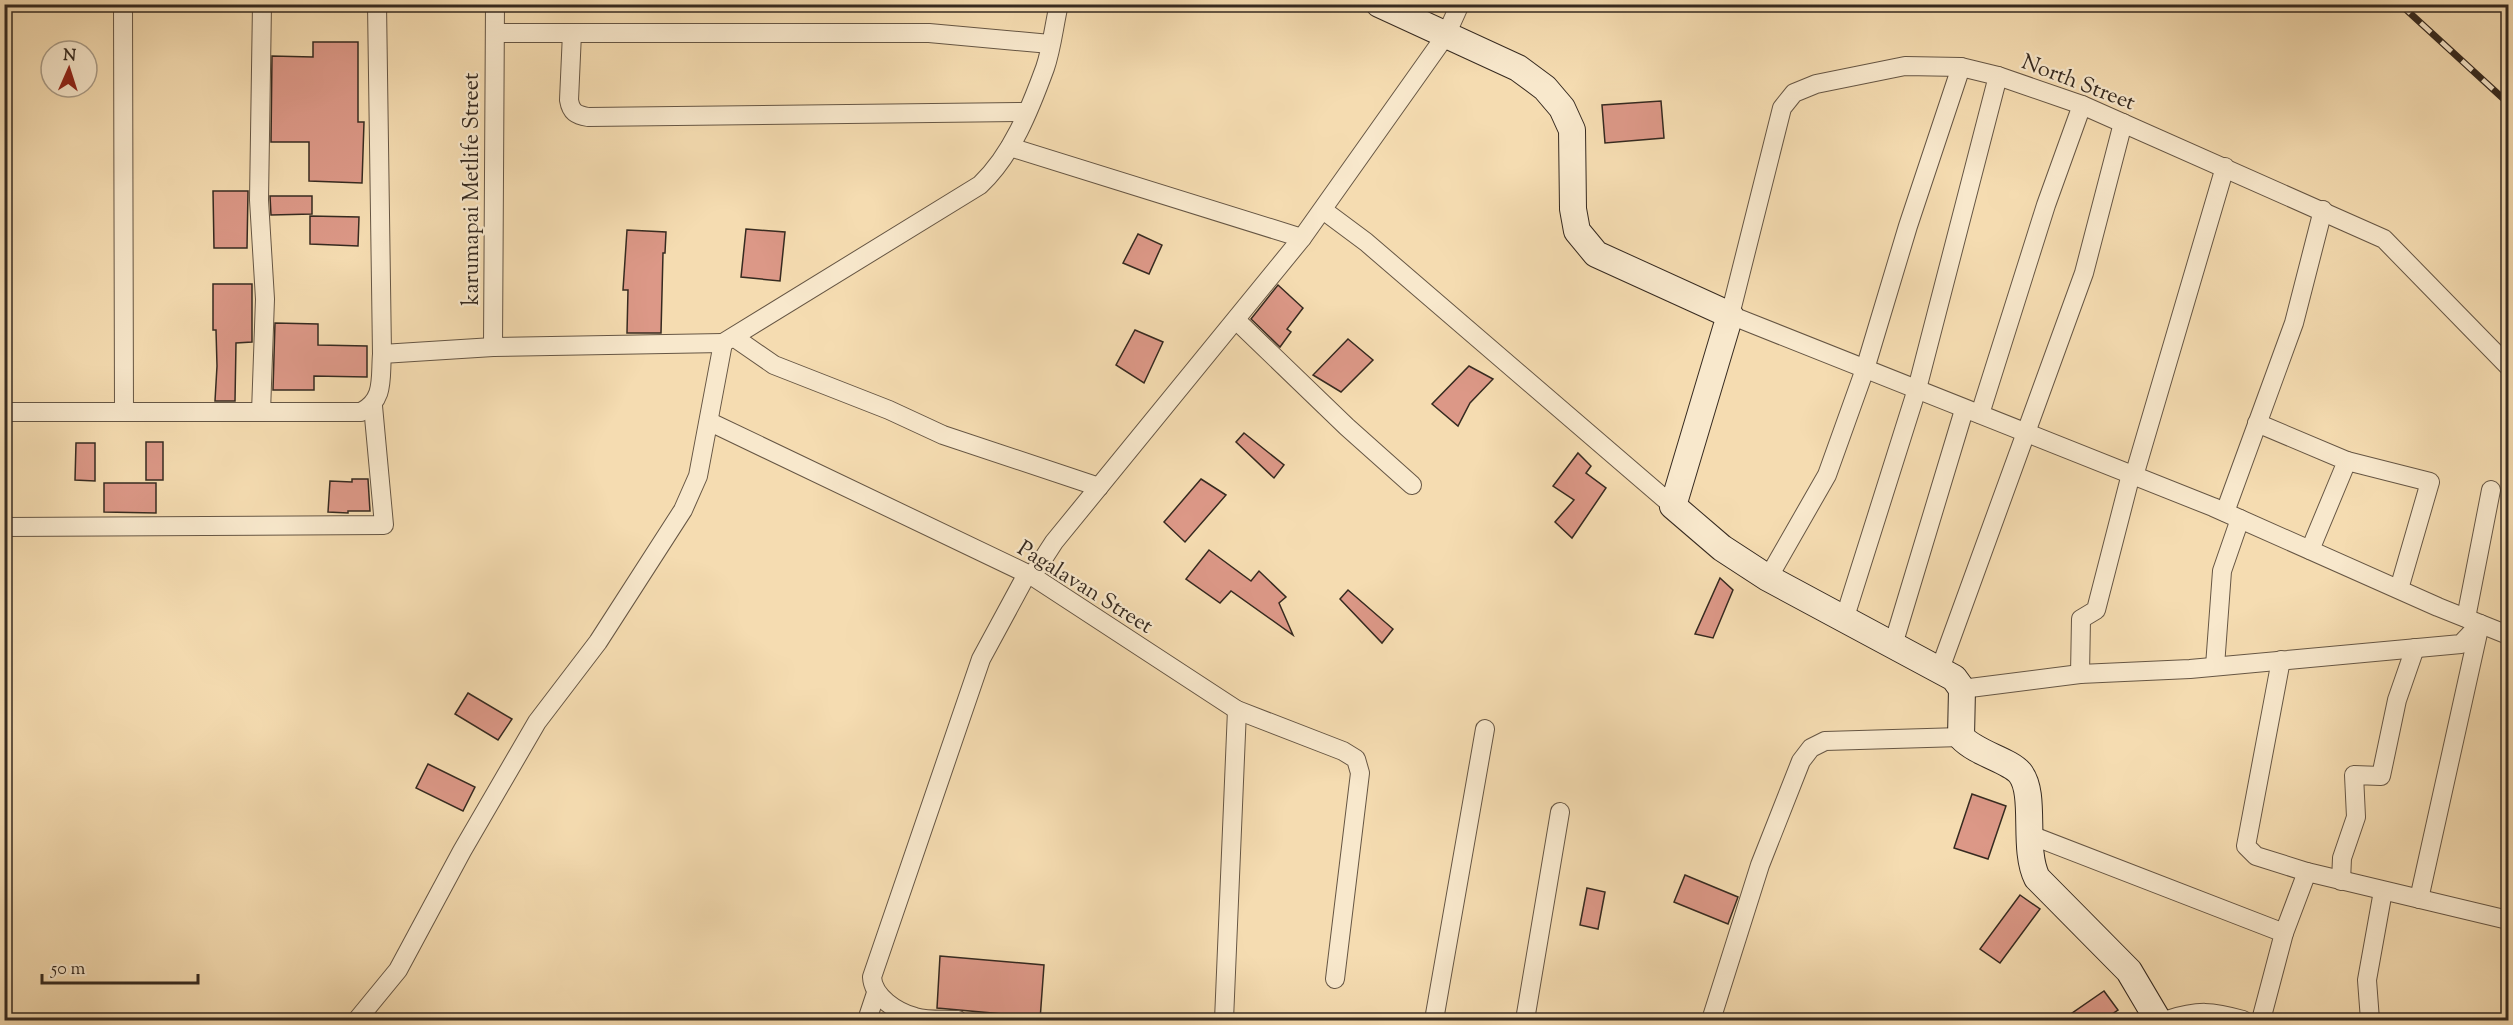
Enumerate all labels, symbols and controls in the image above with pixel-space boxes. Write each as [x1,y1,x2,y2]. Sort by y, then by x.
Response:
north arrow [39,39,99,99]
text: N [63,45,77,68]
street label: North Street [2016,47,2140,120]
street label: karumapai Metlife Street [457,72,489,305]
street label: Pagalavan Street [1010,534,1159,643]
scale bar [42,947,198,985]
text: 50 m [50,957,86,983]

